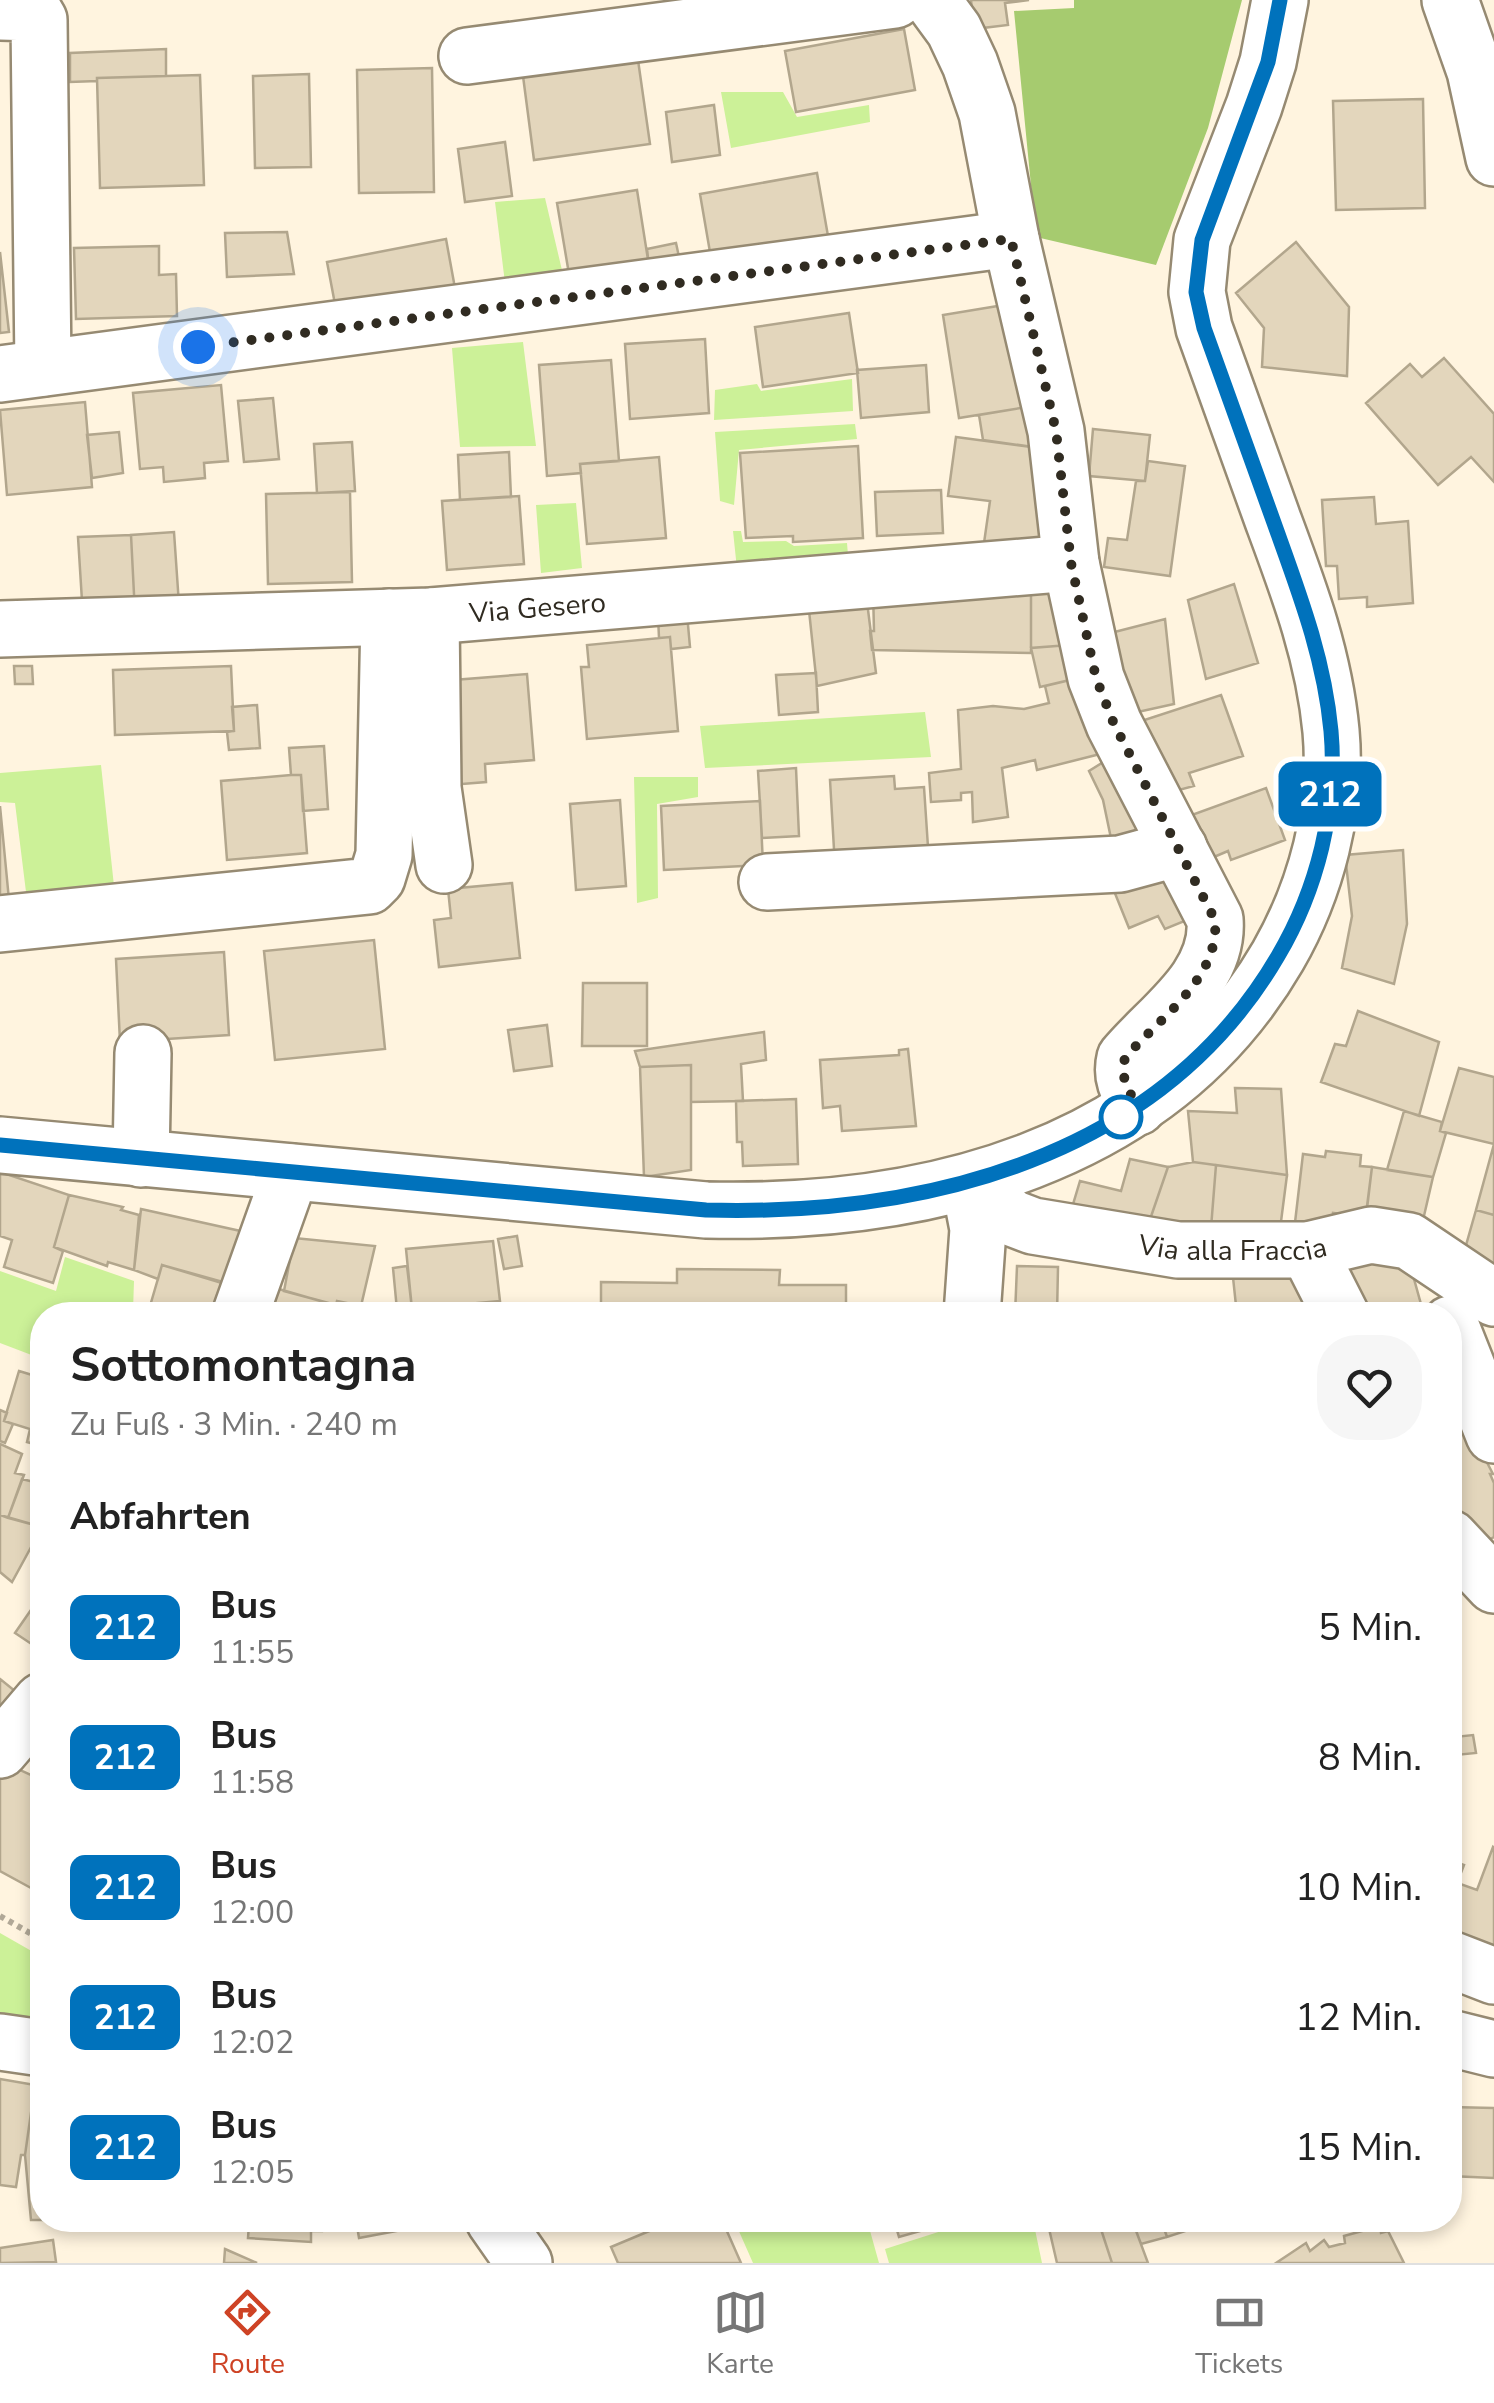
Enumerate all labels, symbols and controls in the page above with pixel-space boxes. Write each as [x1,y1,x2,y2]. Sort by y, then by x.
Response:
your location [173,322,223,372]
street label: Via Gesero [467,584,607,633]
line badge: 212 [1272,762,1388,826]
text: 212 [1298,771,1362,818]
unlabelled marker [1100,1096,1142,1138]
street label: Via alla Fraccia [1135,1226,1331,1270]
text: Sottomontagna [70,1332,416,1398]
button: heart [1317,1335,1422,1440]
text: Zu Fuß · 3 Min. · 240 m [70,1403,398,1446]
text: Abfahrten [70,1491,251,1542]
text: Bus [210,1580,277,1631]
text: 5 Min. [1318,1602,1422,1653]
text: 212 [93,1604,157,1651]
text: 11:55 [210,1631,294,1674]
text: Bus [210,1710,277,1761]
text: 8 Min. [1318,1732,1422,1783]
text: 212 [93,1734,157,1781]
text: 11:58 [210,1761,294,1804]
text: Bus [210,1840,277,1891]
text: 10 Min. [1295,1862,1422,1913]
text: 212 [93,1864,157,1911]
text: 12:00 [210,1891,294,1934]
text: Bus [210,1970,277,2021]
text: 12 Min. [1295,1992,1422,2043]
text: 212 [93,1994,157,2041]
text: 12:02 [210,2021,294,2064]
text: Bus [210,2100,277,2151]
text: 15 Min. [1295,2122,1422,2173]
text: 212 [93,2124,157,2171]
text: 12:05 [210,2151,294,2194]
tab: Route [211,2285,285,2383]
tab: Karte [706,2285,774,2383]
tab: Tickets [1195,2285,1283,2383]

